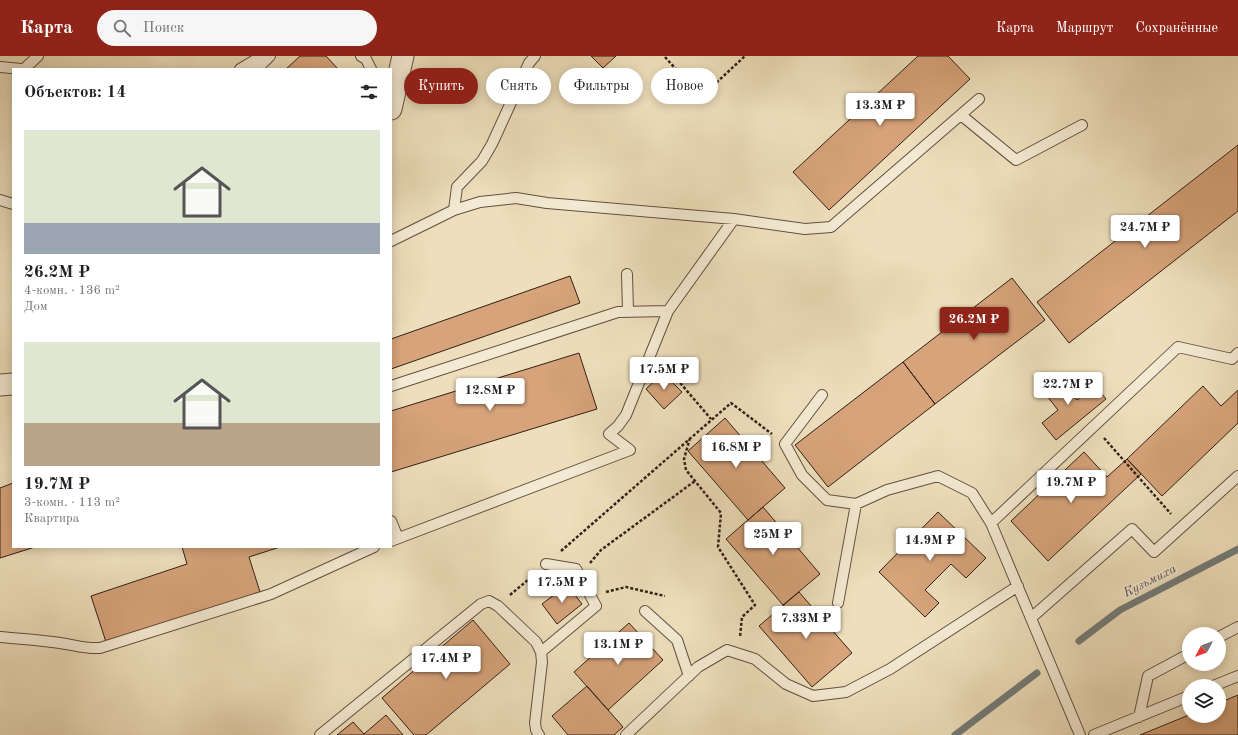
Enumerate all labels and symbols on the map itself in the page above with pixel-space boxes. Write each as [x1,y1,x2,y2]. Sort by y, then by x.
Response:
pin: 13.3M ₽ [843,93,917,127]
pin: 24.7M ₽ [1108,215,1182,249]
pin: 26.2M ₽ [937,307,1011,341]
pin: 17.5M ₽ [627,357,701,391]
pin: 22.7M ₽ [1031,372,1105,406]
pin: 12.8M ₽ [453,378,527,412]
pin: 16.8M ₽ [699,435,773,469]
pin: 19.7M ₽ [1034,470,1108,504]
pin: 25M ₽ [745,522,801,556]
pin: 14.9M ₽ [893,528,967,562]
water label: Кузьмиха [1121,562,1179,600]
pin: 17.5M ₽ [525,570,599,604]
pin: 7.33M ₽ [769,606,843,640]
north arrow [1182,627,1226,671]
pin: 13.1M ₽ [581,632,655,666]
pin: 17.4M ₽ [409,646,483,680]

